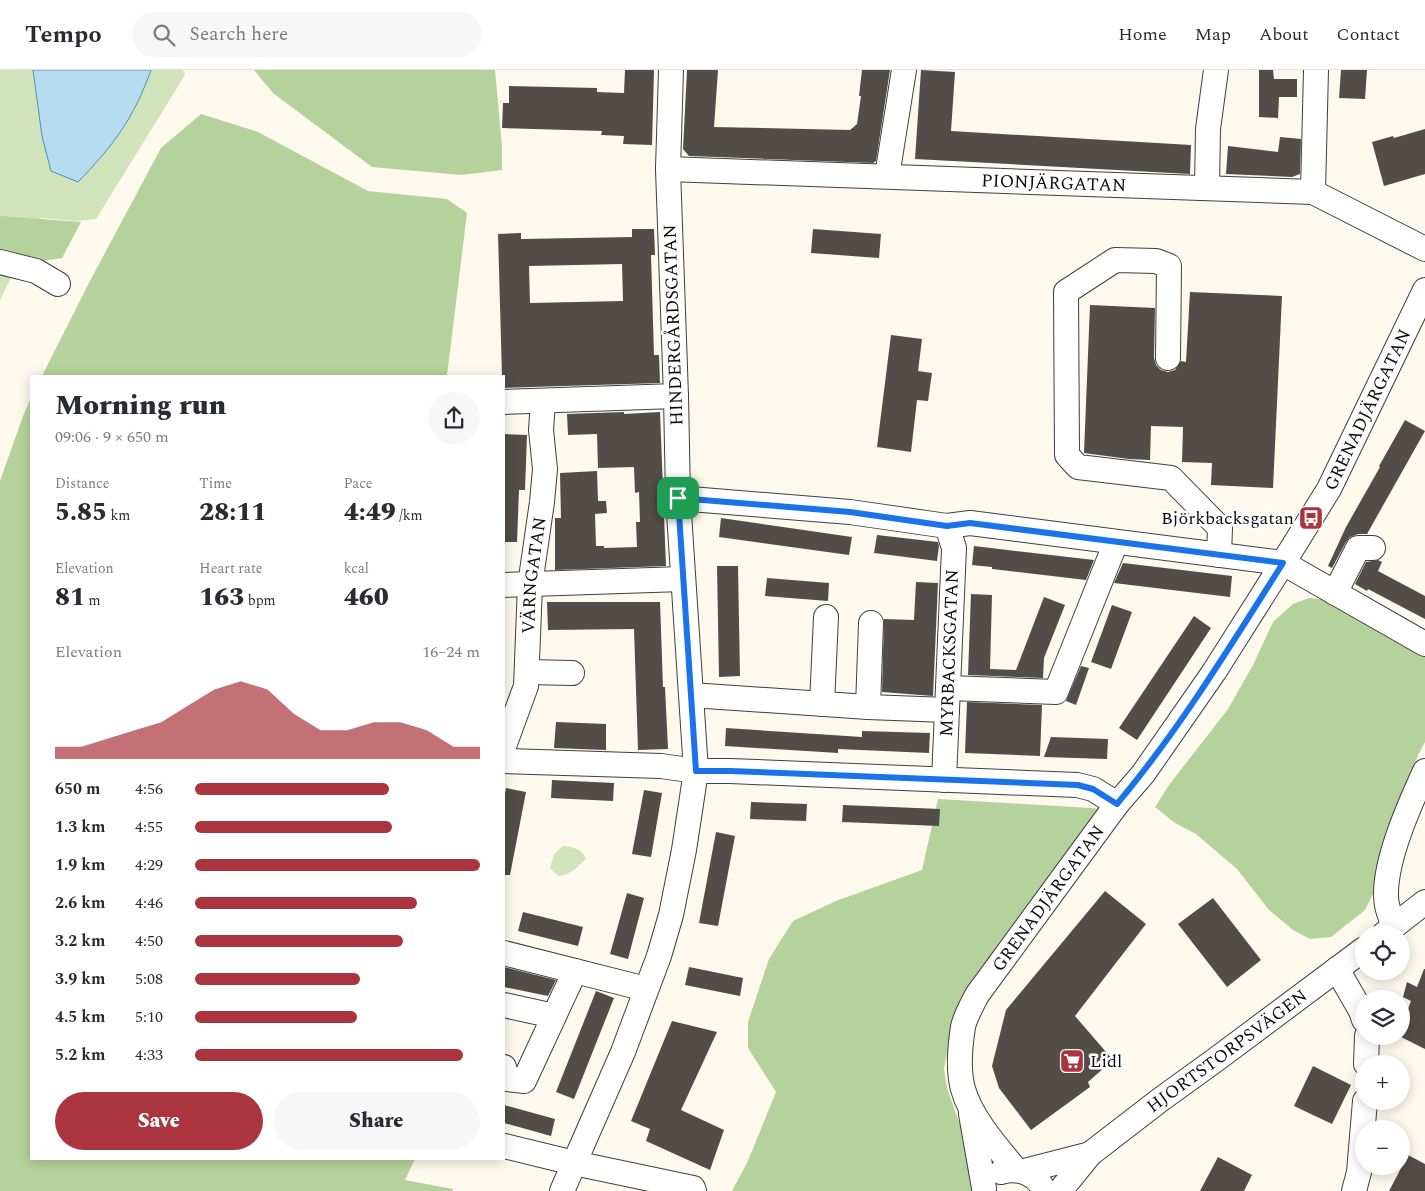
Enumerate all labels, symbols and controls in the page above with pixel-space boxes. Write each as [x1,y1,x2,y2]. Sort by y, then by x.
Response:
search box [132,12,482,57]
text: Tempo [25,17,102,53]
text: Search here [190,20,288,49]
icon: search [150,21,178,49]
text: Home [1118,21,1167,48]
text: Map [1195,21,1231,48]
text: About [1259,21,1309,48]
text: Contact [1337,21,1400,48]
street label: PIONJÄRGATAN [981,167,1127,199]
street label: HINDERGÅRDSGATAN [656,224,691,426]
street label: GRENADJÄRGATAN [1317,324,1418,495]
text: Morning run [55,384,226,427]
button: share [428,392,480,444]
text: 09:06 · 9 × 650 m [55,425,169,449]
text: Distance [55,473,110,494]
text: Time [199,473,232,494]
text: Pace [344,473,373,494]
pin [657,477,699,519]
icon: arrive [664,484,692,512]
text: 5.85 [55,494,107,532]
text: 28:11 [199,494,266,532]
text: 4:49 [344,494,396,532]
text: km [107,505,130,526]
text: /km [396,505,423,526]
place label: Björkbacksgatan [1161,505,1294,532]
bus stop icon: Björkbacksgatan [1298,505,1324,531]
street label: VÄRNGATAN [515,515,554,634]
text: Elevation [55,558,114,579]
text: Heart rate [199,558,263,579]
text: kcal [344,558,369,579]
street label: MYRBACKSGATAN [933,569,966,737]
text: 81 [55,579,85,617]
text: 163 [199,579,244,617]
text: 460 [344,579,389,617]
text: m [85,590,101,611]
text: bpm [244,590,276,611]
text: Elevation [55,640,122,664]
text: 16–24 m [422,640,480,664]
text: 650 m [55,777,100,801]
text: 4:56 [135,777,163,801]
text: 1.3 km [55,815,105,839]
text: 4:55 [135,815,163,839]
street label: GRENADJÄRGATAN [985,819,1111,978]
text: 1.9 km [55,853,105,877]
text: 4:29 [135,853,163,877]
text: 2.6 km [55,891,105,915]
text: 4:46 [135,891,163,915]
map controls [1355,925,1410,1175]
button: locate [1355,925,1410,980]
text: 3.2 km [55,929,105,953]
text: 4:50 [135,929,163,953]
text: 3.9 km [55,967,105,991]
text: 5:08 [135,967,163,991]
street label: HJORTSTORPSVÄGEN [1141,983,1313,1120]
button: layers [1355,990,1410,1045]
text: 4.5 km [55,1005,105,1029]
text: 5:10 [135,1005,163,1029]
text: 5.2 km [55,1043,105,1067]
text: 4:33 [135,1043,163,1067]
supermarket icon: Lidl [1059,1048,1085,1074]
place label: Lidl [1090,1048,1122,1075]
button: + [1355,1055,1410,1110]
button: Save [55,1092,263,1150]
button: Share [273,1092,480,1150]
button: − [1355,1120,1410,1175]

